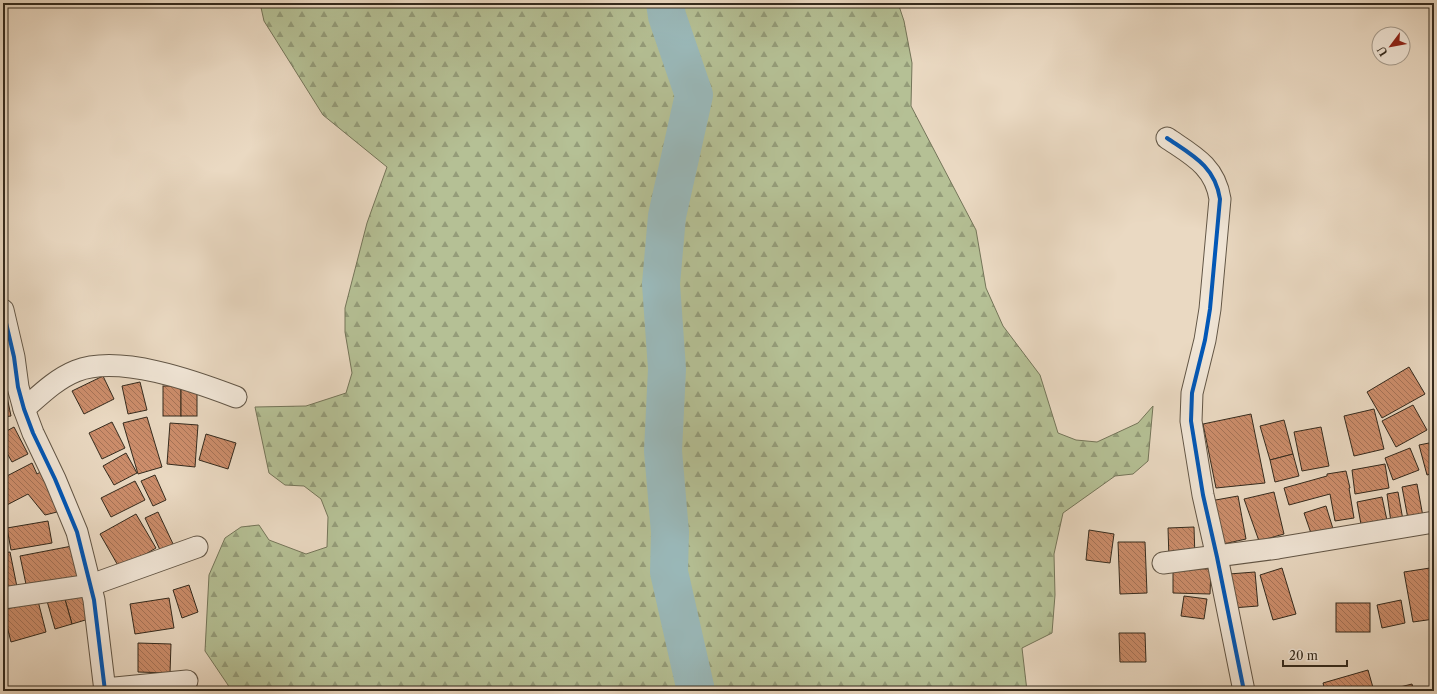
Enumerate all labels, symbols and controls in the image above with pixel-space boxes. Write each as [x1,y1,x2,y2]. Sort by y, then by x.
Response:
north arrow [1371,26,1411,66]
text: U [1374,44,1391,59]
scale bar [1283,642,1347,668]
text: 20 m [1289,648,1318,663]

